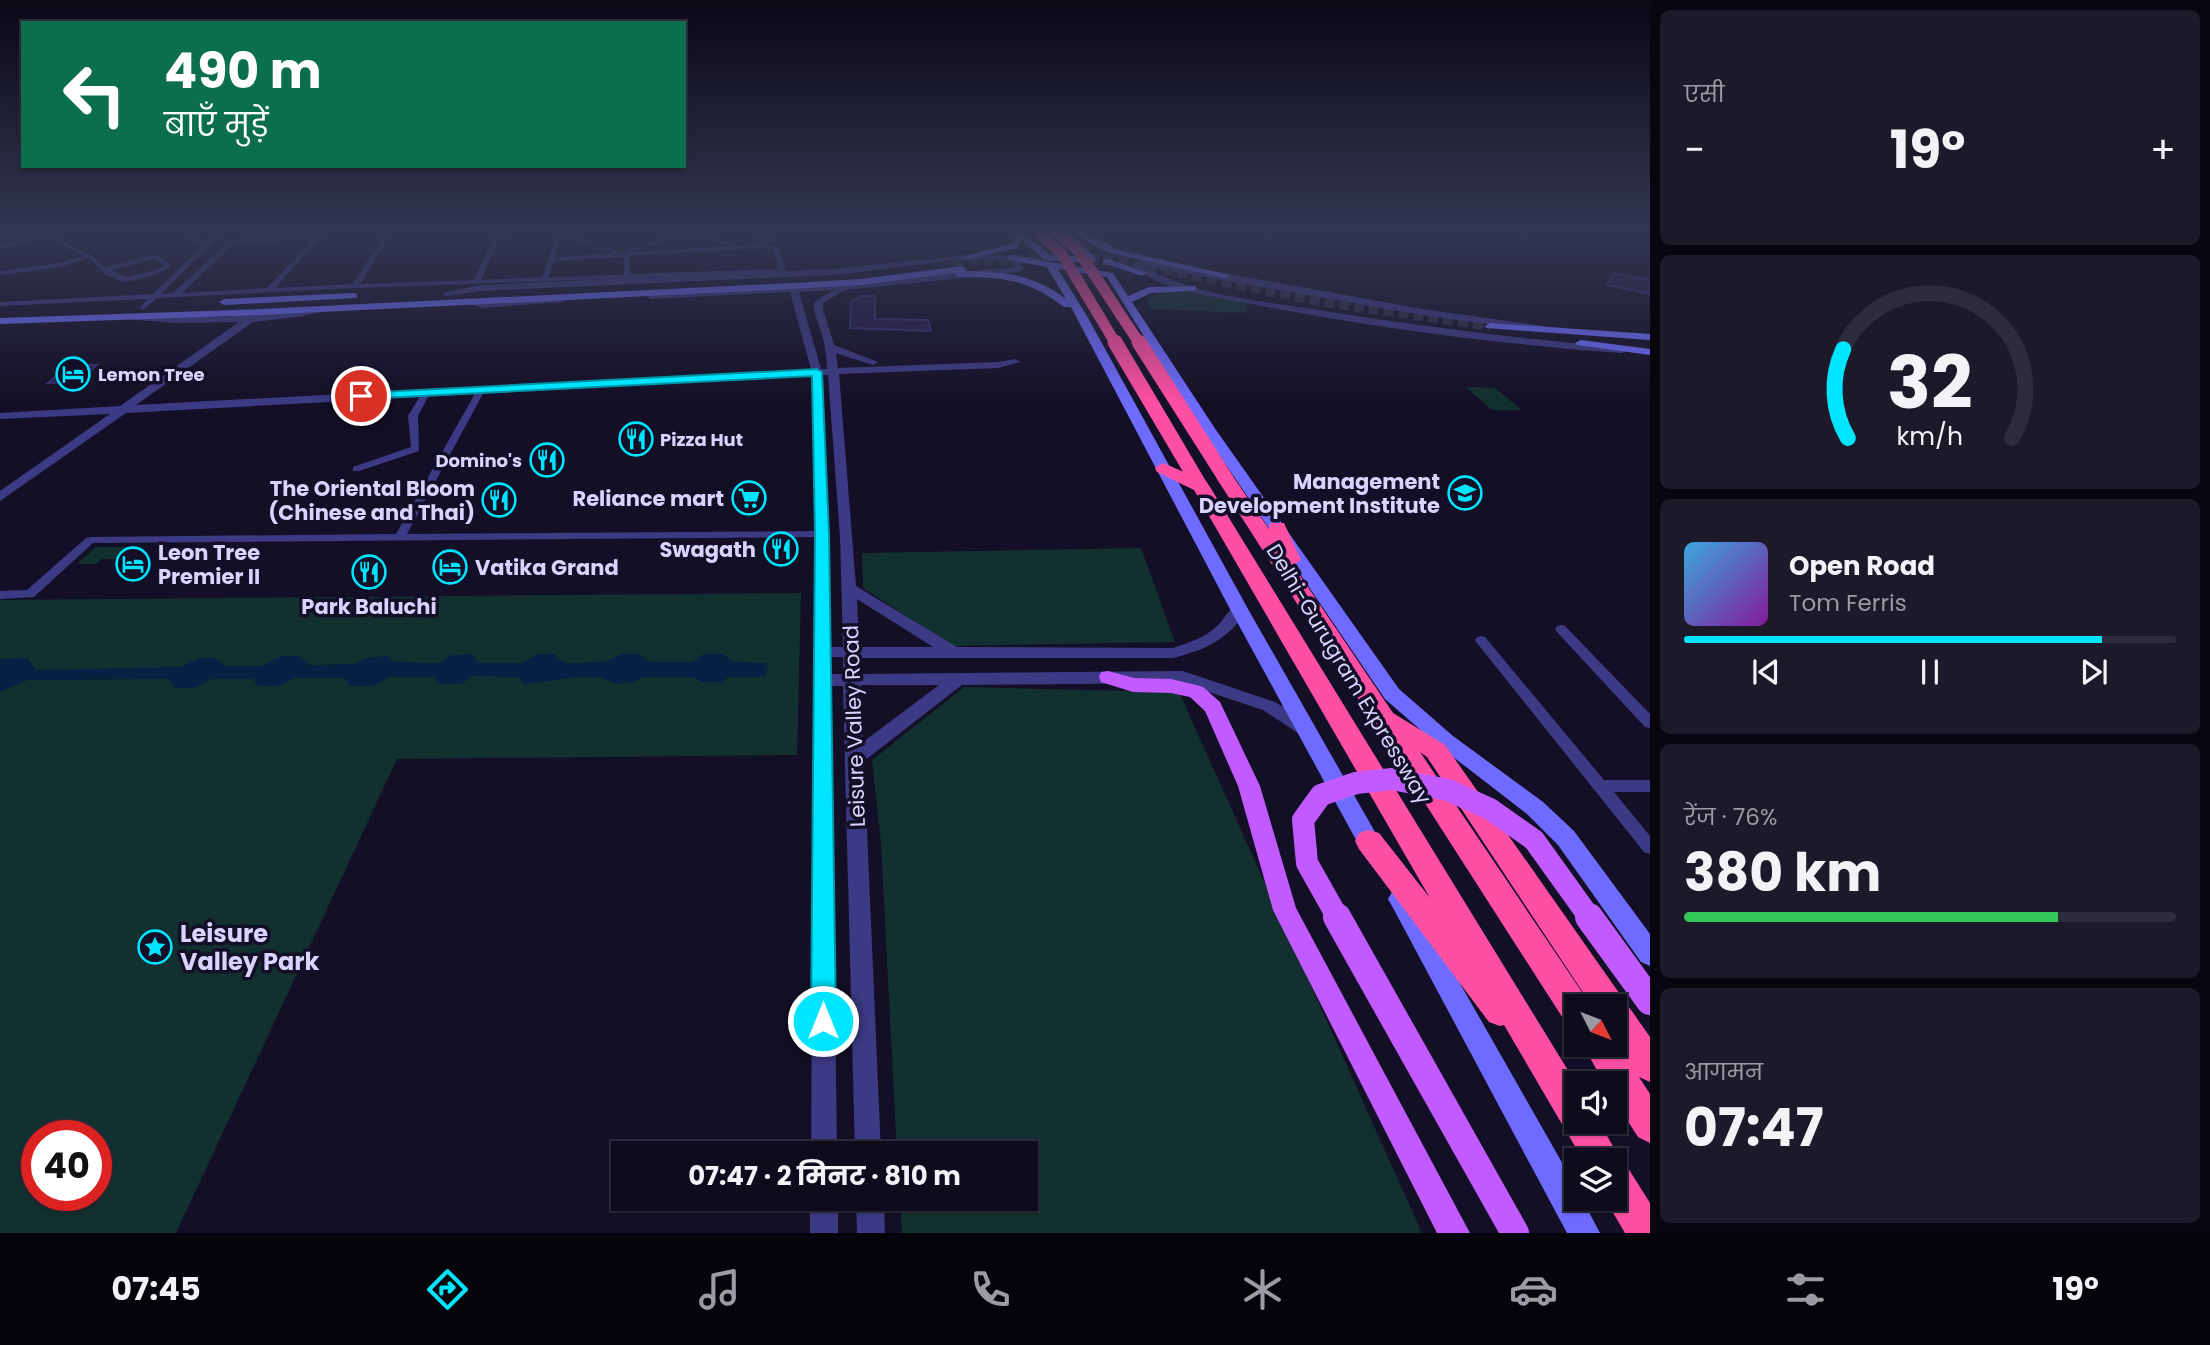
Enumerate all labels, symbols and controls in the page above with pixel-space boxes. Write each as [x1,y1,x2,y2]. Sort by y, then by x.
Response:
text: 490 m [164,37,322,105]
icon: left [49,49,140,140]
text: एसी [1684,78,1725,110]
text: बाएँ मुड़ें [164,102,268,147]
text: 19° [1890,113,1965,186]
text: − [1684,123,1705,176]
text: + [2150,123,2176,176]
text: 32 [1887,332,1973,433]
hotel icon: Lemon Tree [54,355,92,393]
place label: Lemon Tree [98,362,205,387]
pin [331,366,391,426]
icon: arrive [342,377,380,415]
text: km/h [1897,419,1963,454]
restaurant icon: Pizza Hut [617,420,655,458]
place label: Pizza Hut [660,427,743,452]
restaurant icon: Domino's [528,441,566,479]
place label: Domino's [435,448,522,473]
place label: Management Development Institute [1199,467,1440,520]
place label: The Oriental Bloom (Chinese and Thai) [268,474,475,527]
school or university icon: Management Development Institute [1446,474,1484,512]
supermarket icon: Reliance mart [730,479,768,517]
restaurant icon: The Oriental Bloom (Chinese and Thai) [480,481,518,519]
place label: Reliance mart [572,484,724,513]
restaurant icon: Swagath [762,530,800,568]
place label: Swagath [659,535,756,564]
place label: Leon Tree Premier II [158,538,260,591]
street label: Delhi-Gurugram Expressway [1260,538,1438,810]
hotel icon: Leon Tree Premier II [114,545,152,583]
hotel icon: Vatika Grand [431,548,469,586]
text: Open Road [1789,548,1935,584]
restaurant icon: Park Baluchi [350,553,388,591]
place label: Vatika Grand [475,553,619,582]
text: Tom Ferris [1789,587,1907,619]
place label: Park Baluchi [301,592,437,621]
street label: Leisure Valley Road [836,625,872,827]
icon: previous [1747,653,1785,691]
icon: pause [1911,653,1949,691]
icon: next [2075,653,2113,691]
text: रेंज · 76% [1684,801,1777,833]
text: 380 km [1684,836,1881,909]
place label: Leisure Valley Park [180,917,320,978]
place icon: Leisure Valley Park [136,928,174,966]
position arrow [786,984,860,1058]
north arrow [1564,994,1628,1057]
map controls [1564,994,1627,1211]
text: आगमन [1684,1056,1763,1088]
button: sound [1564,1071,1627,1134]
text: 07:47 [1684,1091,1824,1164]
speed limit sign: 40 [21,1120,112,1211]
button: layers [1564,1148,1627,1211]
text: 07:47 · 2 मिनट · 810 m [688,1158,961,1194]
icon: directions [423,1265,472,1314]
icon: music [695,1265,744,1314]
icon: phone [966,1265,1015,1314]
icon: climate [1238,1265,1287,1314]
icon: car [1509,1265,1558,1314]
icon: filters [1781,1265,1830,1314]
text: 07:45 [111,1266,201,1311]
text: 19° [2052,1266,2099,1311]

